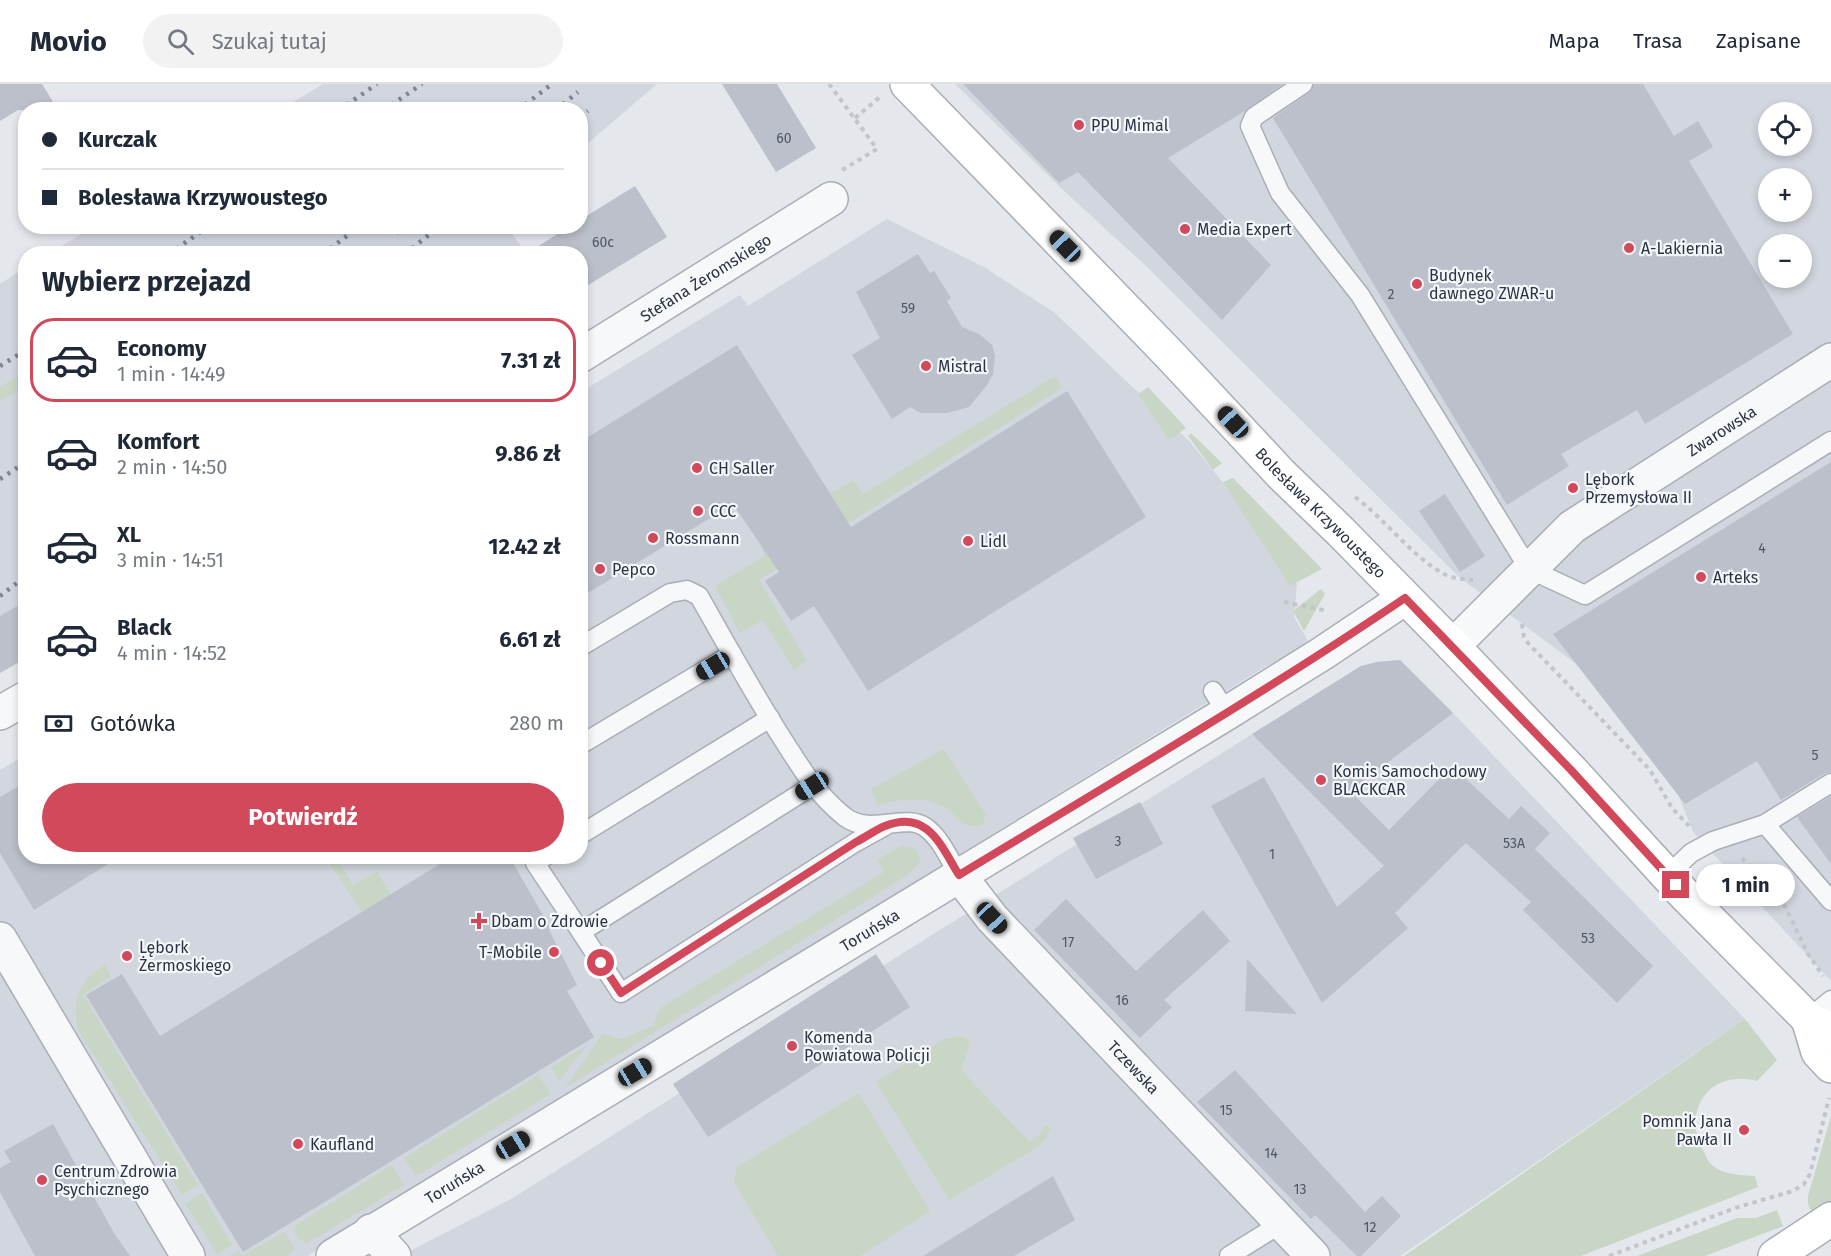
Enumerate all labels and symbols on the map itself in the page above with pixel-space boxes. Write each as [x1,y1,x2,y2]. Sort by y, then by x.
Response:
place label: PPU Mimal [1091,116,1169,135]
marker: PPU Mimal [1072,118,1086,132]
house number: 60 [776,130,792,147]
place label: Media Expert [1197,220,1292,239]
marker: Media Expert [1178,222,1192,236]
car [1046,227,1084,265]
street label: Stefana Żeromskiego [637,230,775,326]
house number: 60c [592,234,614,251]
place label: A-Lakiernia [1641,239,1723,258]
marker: A-Lakiernia [1622,241,1636,255]
place label: Budynek dawnego ZWAR-u [1429,266,1554,303]
marker: Budynek dawnego ZWAR-u [1410,277,1424,291]
house number: 2 [1388,286,1395,303]
house number: 59 [901,300,915,317]
place label: Mistral [938,357,987,376]
marker: Mistral [919,359,933,373]
street label: Zwarowska [1683,402,1760,460]
car [1214,403,1252,441]
street label: Bolesława Krzywoustego [1251,444,1390,582]
place label: CH Saller [709,459,775,478]
marker: CH Saller [690,461,704,475]
place label: Lębork Przemysłowa II [1585,470,1692,507]
marker: Lębork Przemysłowa II [1566,481,1580,495]
place label: CCC [710,502,736,521]
marker: CCC [691,504,705,518]
place label: Rossmann [665,529,740,548]
marker: Rossmann [646,531,660,545]
place label: Lidl [980,532,1007,551]
marker: Lidl [961,534,975,548]
house number: 4 [1758,540,1766,557]
place label: Pepco [612,560,656,579]
marker: Pepco [593,562,607,576]
place label: Arteks [1713,568,1758,587]
marker: Arteks [1694,570,1708,584]
car [693,649,733,683]
house number: 5 [1811,747,1819,764]
place label: Komis Samochodowy BLACKCAR [1333,762,1487,799]
car [792,769,832,803]
marker: Komis Samochodowy BLACKCAR [1314,773,1328,787]
house number: 3 [1115,833,1122,850]
house number: 53A [1503,835,1525,852]
house number: 1 [1269,846,1275,863]
callout: 1 min [1697,864,1796,906]
route end [1662,871,1689,898]
car [973,899,1011,937]
street label: Toruńska [837,905,903,956]
place label: Dbam o Zdrowie [491,912,608,931]
marker: Dbam o Zdrowie [472,914,486,928]
house number: 53 [1581,930,1595,947]
house number: 17 [1062,934,1074,951]
place label: Lębork Żermoskiego [139,938,231,975]
place label: T-Mobile [479,943,542,962]
marker: T-Mobile [547,945,561,959]
marker: Lębork Żermoskiego [120,949,134,963]
route start [587,949,614,976]
house number: 16 [1115,992,1129,1009]
place label: Komenda Powiatowa Policji [804,1028,930,1065]
street label: Tczewska [1104,1037,1163,1098]
marker: Komenda Powiatowa Policji [785,1039,799,1053]
car [615,1055,655,1089]
house number: 15 [1219,1102,1233,1119]
place label: Pomnik Jana Pawła II [1642,1112,1732,1149]
marker: Pomnik Jana Pawła II [1737,1123,1751,1137]
car [493,1128,533,1162]
place label: Kaufland [310,1135,374,1154]
marker: Kaufland [291,1137,305,1151]
house number: 14 [1264,1145,1278,1162]
street label: Toruńska [422,1158,488,1208]
place label: Centrum Zdrowia Psychicznego [54,1162,177,1199]
marker: Centrum Zdrowia Psychicznego [35,1173,49,1187]
house number: 13 [1293,1181,1307,1198]
house number: 12 [1364,1219,1377,1236]

